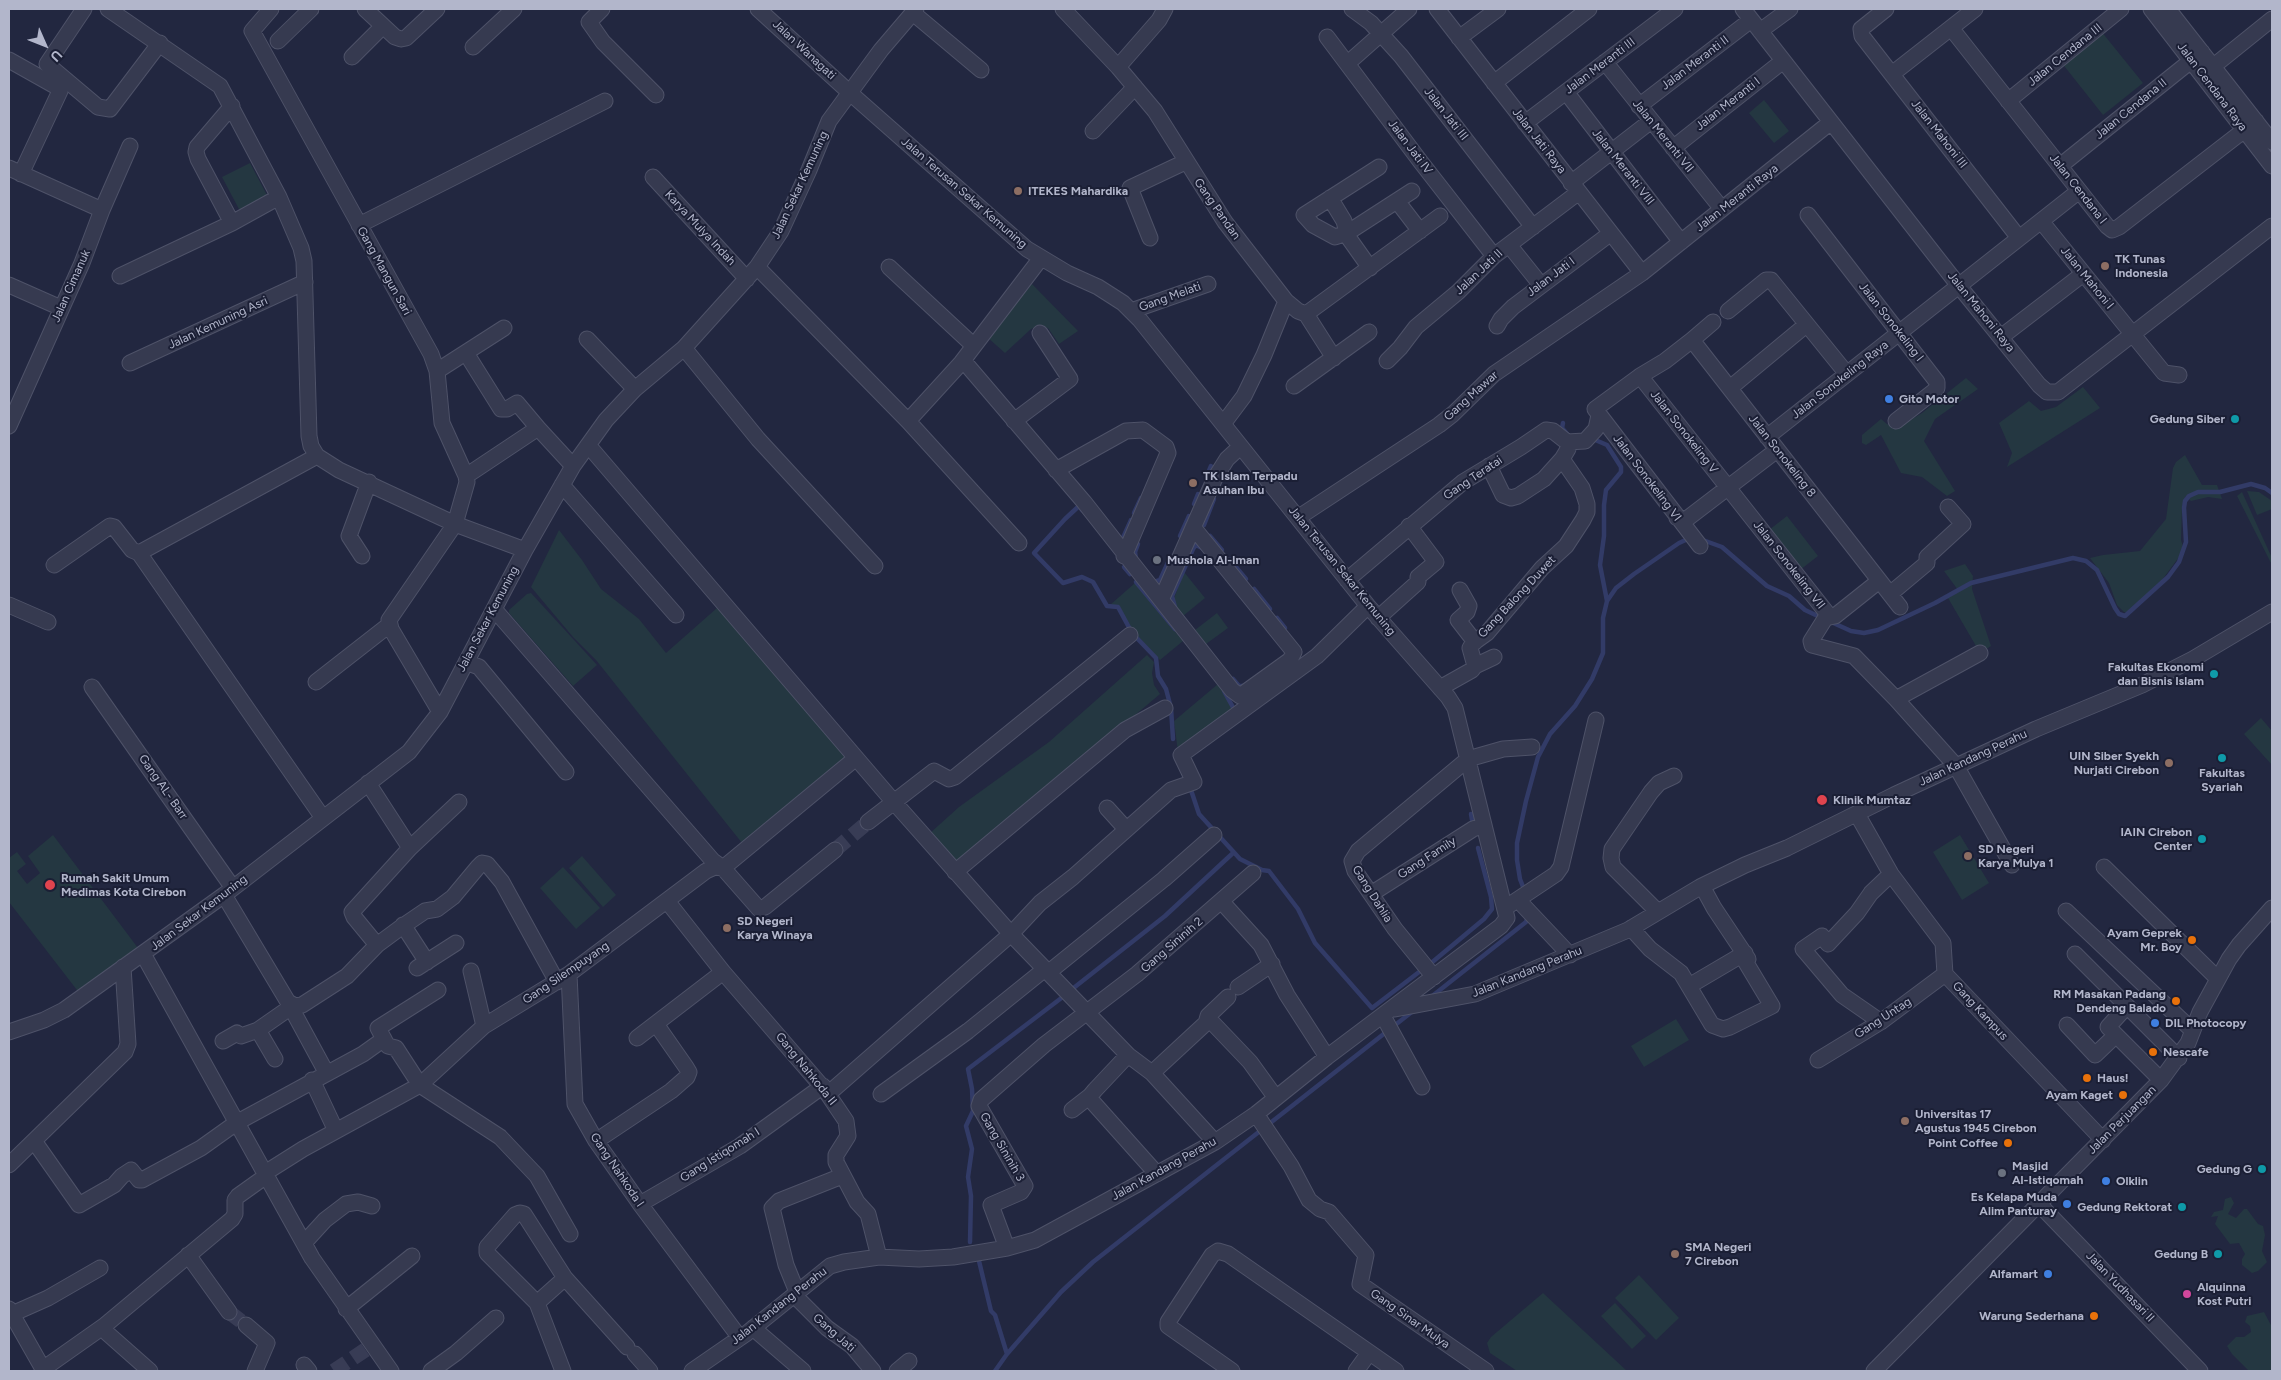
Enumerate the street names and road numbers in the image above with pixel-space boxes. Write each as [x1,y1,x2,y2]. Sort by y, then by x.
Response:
street label: Jalan Wanagati [769,17,839,83]
street label: Jalan Cendana III [2025,21,2105,89]
street label: Jalan Meranti II [1658,33,1732,93]
street label: Jalan Meranti III [1562,35,1638,97]
street label: Jalan Cendana Raya [2174,40,2250,134]
street label: Jalan Meranti I [1693,74,1763,134]
street label: Jalan Cendana II [2092,76,2170,142]
street label: Jalan Jati III [1421,85,1471,143]
street label: Jalan Meranti VII [1629,97,1697,175]
street label: Jalan Mahoni III [1908,97,1970,171]
street label: Jalan Jati Raya [1509,105,1569,177]
street label: Jalan Jati IV [1385,117,1435,177]
street label: Jalan Meranti VIII [1589,126,1657,208]
street label: Jalan Sekar Kemuning [769,129,831,241]
street label: Jalan Terusan Sekar Kemuning [898,134,1030,252]
street label: Jalan Cendana I [2046,151,2110,227]
street label: Jalan Meranti Raya [1693,161,1781,235]
street label: Gang Pandan [1191,176,1243,242]
street label: Karya Mulya Indah [662,188,738,268]
street label: Gang Mangun Sari [354,224,414,318]
street label: Jalan Mahoni I [2057,244,2117,312]
street label: Jalan Jati II [1452,246,1506,298]
street label: Jalan Cimanuk [49,248,93,324]
street label: Jalan Jati I [1524,254,1578,300]
street label: Jalan Mahoni Raya [1944,269,2018,355]
street label: Gang Melati [1137,279,1203,315]
street label: Jalan Sonokeling I [1856,280,1926,364]
street label: Jalan Kemuning Asri [166,294,270,352]
street label: Jalan Sonokeling Raya [1789,338,1891,422]
street label: Gang Mawar [1441,368,1501,424]
street label: Jalan Sonokeling V [1647,388,1721,476]
street label: Jalan Sonokeling 8 [1745,412,1819,500]
street label: Jalan Sonokeling VI [1610,432,1684,524]
street label: Gang Teratai [1441,453,1505,503]
street label: Jalan Terusan Sekar Kemuning [1285,504,1399,638]
street label: Jalan Sonokeling VII [1750,518,1828,612]
street label: Gang Balong Duwet [1475,553,1559,641]
street label: Jalan Sekar Kemuning [454,564,522,674]
street label: Jalan Kandang Perahu [1917,727,2029,789]
street label: Gang AL- Barr [135,752,191,822]
street label: Gang Family [1395,834,1459,882]
street label: Gang Dahlia [1349,863,1395,925]
street label: Jalan Sekar Kemuning [148,872,250,954]
street label: Gang Sininih 2 [1138,914,1206,976]
street label: Gang Silempuyang [520,939,612,1007]
street label: Jalan Kandang Perahu [1470,943,1584,1001]
street label: Gang Kampus [1949,979,2011,1043]
street label: Gang Untag [1852,994,1914,1042]
street label: Gang Nahkoda II [772,1030,840,1108]
street label: Jalan Perjuangan [2085,1083,2159,1157]
street label: Gang Sininih 3 [976,1110,1028,1184]
street label: Gang Istiqomah I [677,1125,763,1185]
street label: Gang Nahkoda I [587,1130,647,1210]
street label: Jalan Kandang Perahu [1109,1134,1219,1204]
street label: Jalan Yudhasari II [2083,1249,2157,1325]
street label: Jalan Kandang Perahu [728,1264,830,1348]
street label: Gang Sinar Mulya [1367,1286,1453,1352]
street label: Gang Jati [810,1311,858,1355]

